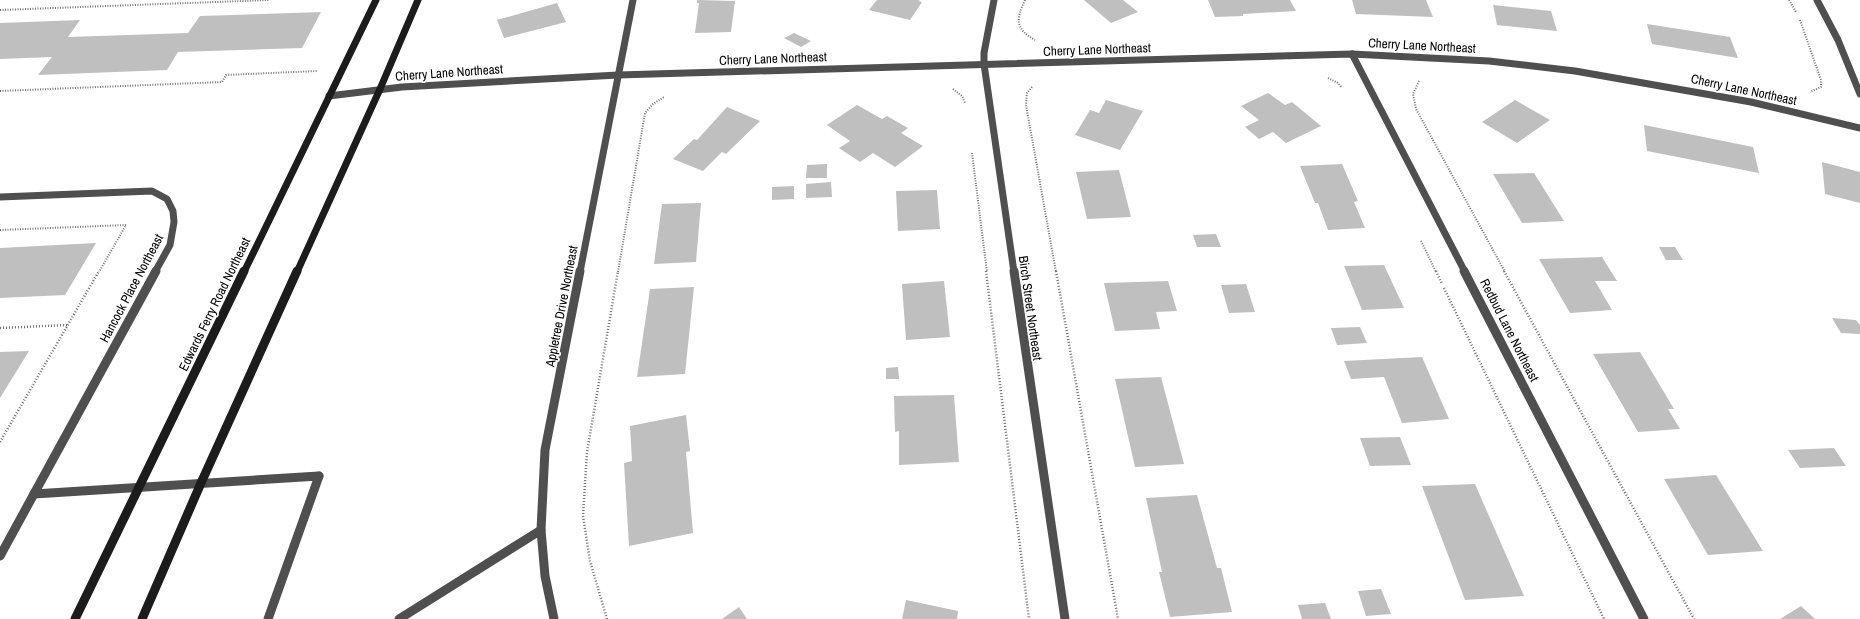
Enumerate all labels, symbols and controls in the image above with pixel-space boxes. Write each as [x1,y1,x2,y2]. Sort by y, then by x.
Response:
street label: Cherry Lane Northeast [1368,34,1476,57]
street label: Cherry Lane Northeast [1043,39,1151,60]
street label: Cherry Lane Northeast [719,48,827,69]
street label: Cherry Lane Northeast [395,60,503,85]
street label: Cherry Lane Northeast [1689,70,1798,109]
street label: Hancock Place Northeast [96,231,167,345]
street label: Edwards Ferry Road Northeast [175,235,254,374]
street label: Appletree Drive Northeast [541,244,582,369]
street label: Birch Street Northeast [1015,255,1046,362]
street label: Redbud Lane Northeast [1476,276,1543,385]

